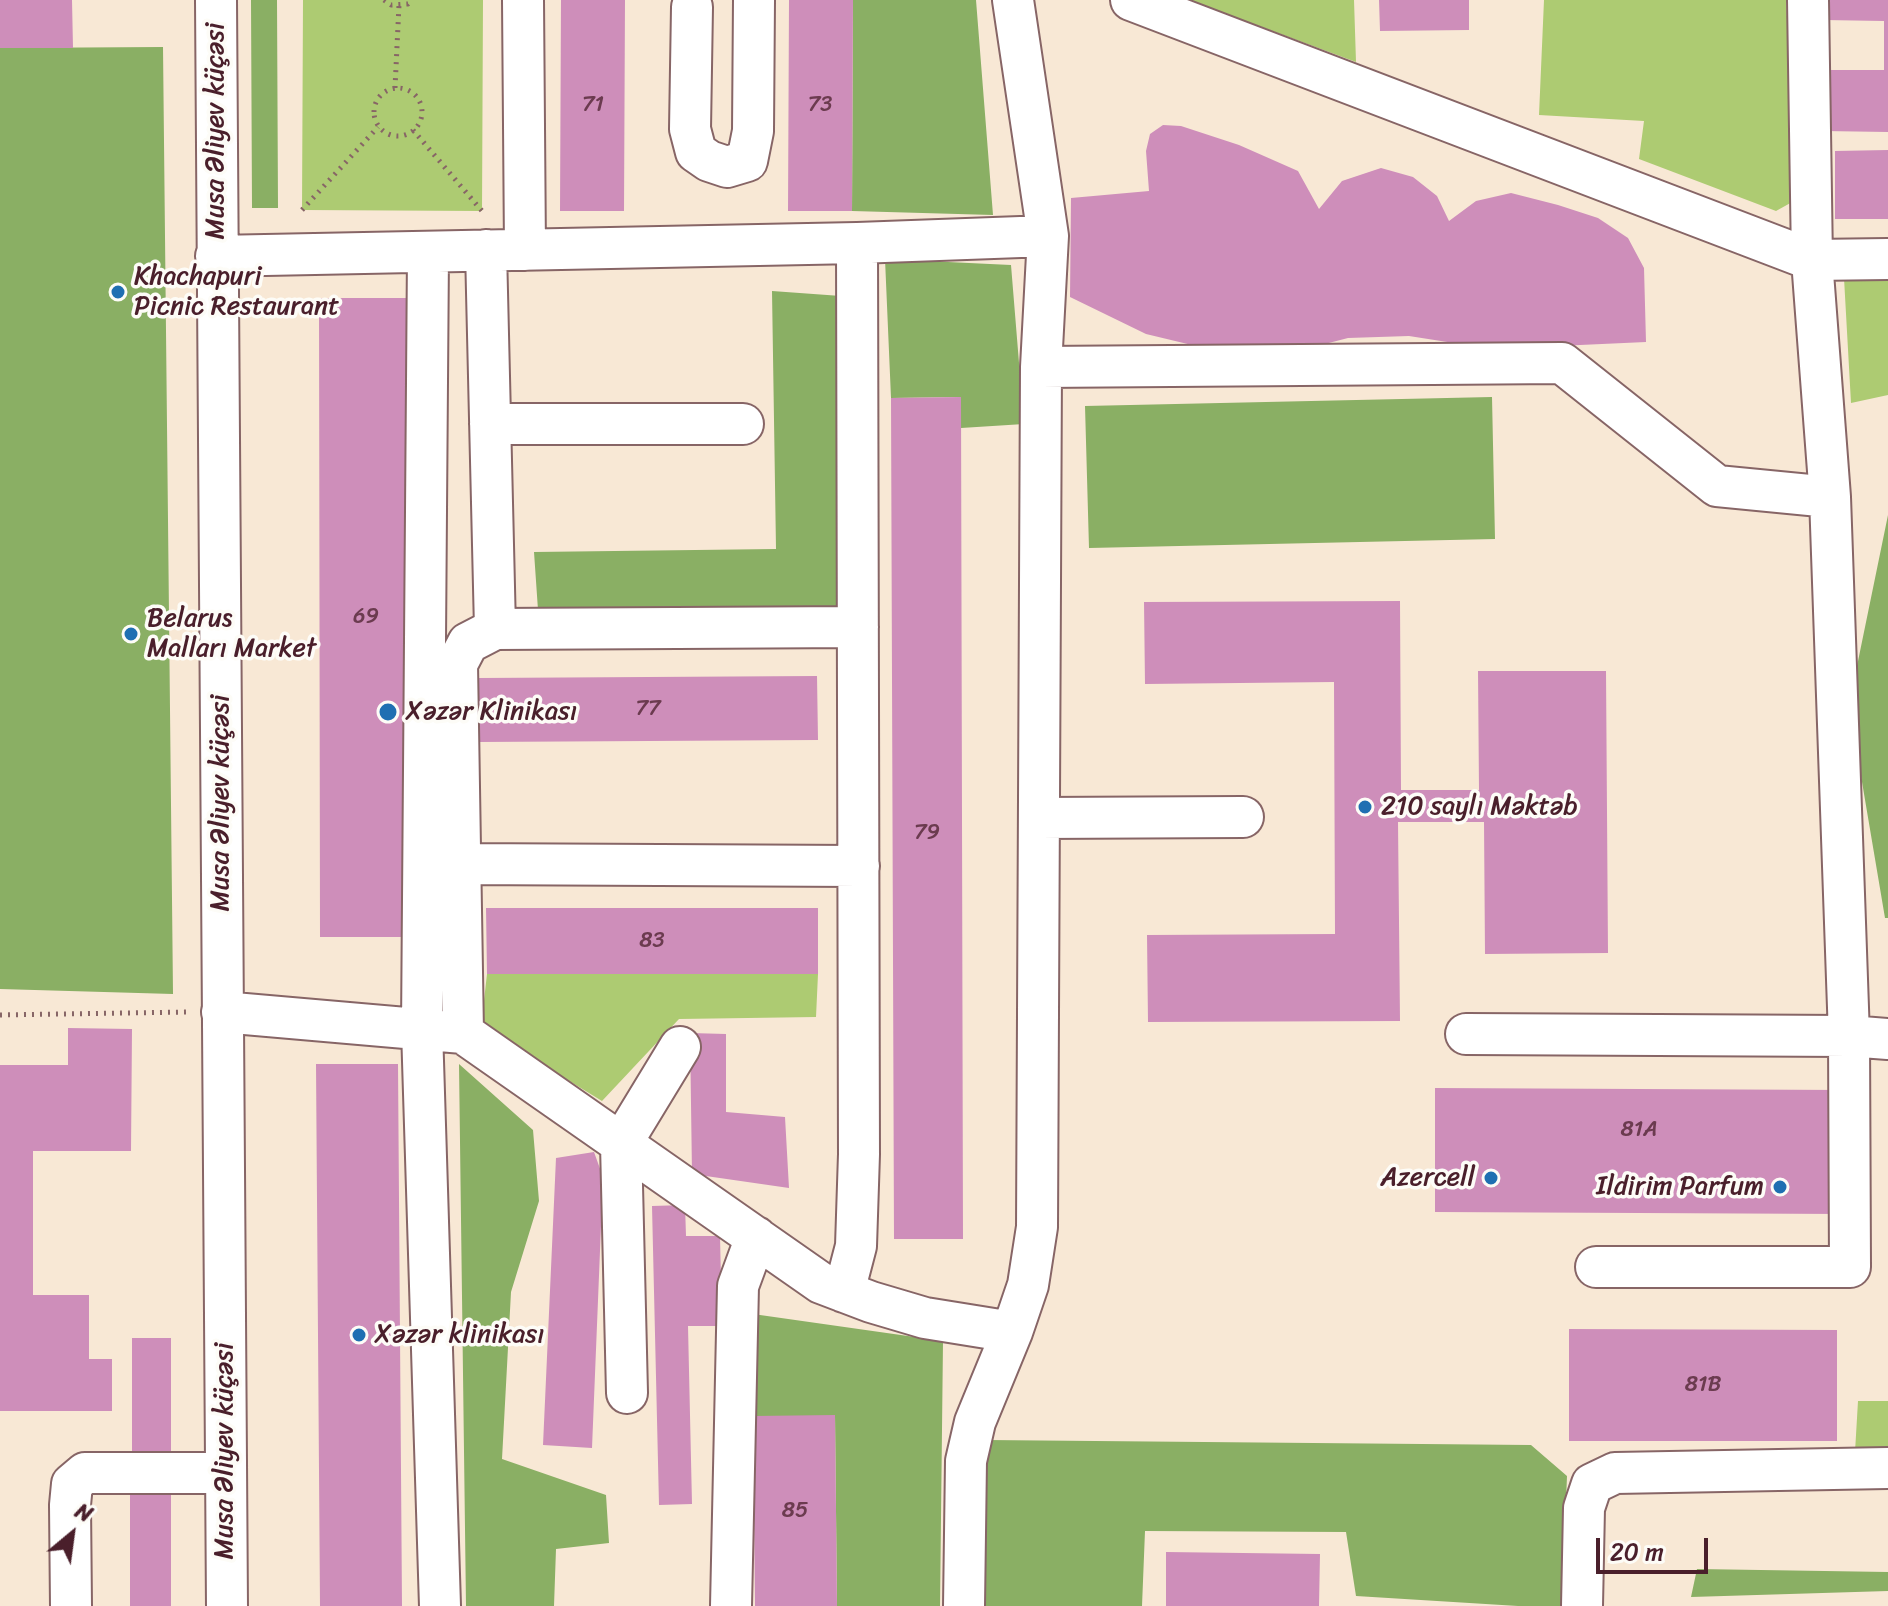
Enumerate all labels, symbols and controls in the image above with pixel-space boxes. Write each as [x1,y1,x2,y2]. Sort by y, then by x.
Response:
street label: Musa Əliyev küçəsi [200,23,232,239]
house number: 71 [582,92,604,118]
house number: 73 [808,92,832,118]
place label: Khachapuri Picnic Restaurant [134,261,339,322]
marker: Khachapuri Picnic Restaurant [109,283,127,301]
place label: Belarus Malları Market [147,603,316,664]
house number: 69 [353,604,379,630]
marker: Belarus Malları Market [122,625,140,643]
street label: Musa Əliyev küçəsi [205,695,237,911]
place label: Xəzər Klinikası [406,696,577,728]
house number: 77 [635,696,661,722]
marker: Xəzər Klinikası [377,701,399,723]
place label: 210 saylı Məktəb [1381,791,1578,823]
marker: 210 saylı Məktəb [1356,798,1374,816]
house number: 79 [914,820,940,846]
house number: 83 [639,928,665,954]
house number: 81A [1620,1117,1658,1143]
place label: Azercell [1380,1162,1475,1194]
marker: Azercell [1482,1169,1500,1187]
place label: Ildirim Parfum [1596,1171,1764,1203]
marker: Ildirim Parfum [1771,1178,1789,1196]
place label: Xəzər klinikası [375,1319,544,1351]
marker: Xəzər klinikası [350,1326,368,1344]
street label: Musa Əliyev küçəsi [209,1343,241,1559]
house number: 81B [1685,1372,1721,1398]
text: N [68,1492,100,1533]
north arrow [32,1494,112,1574]
house number: 85 [782,1498,808,1524]
scale bar [1600,1522,1712,1572]
text: 20 m [1610,1531,1664,1573]

